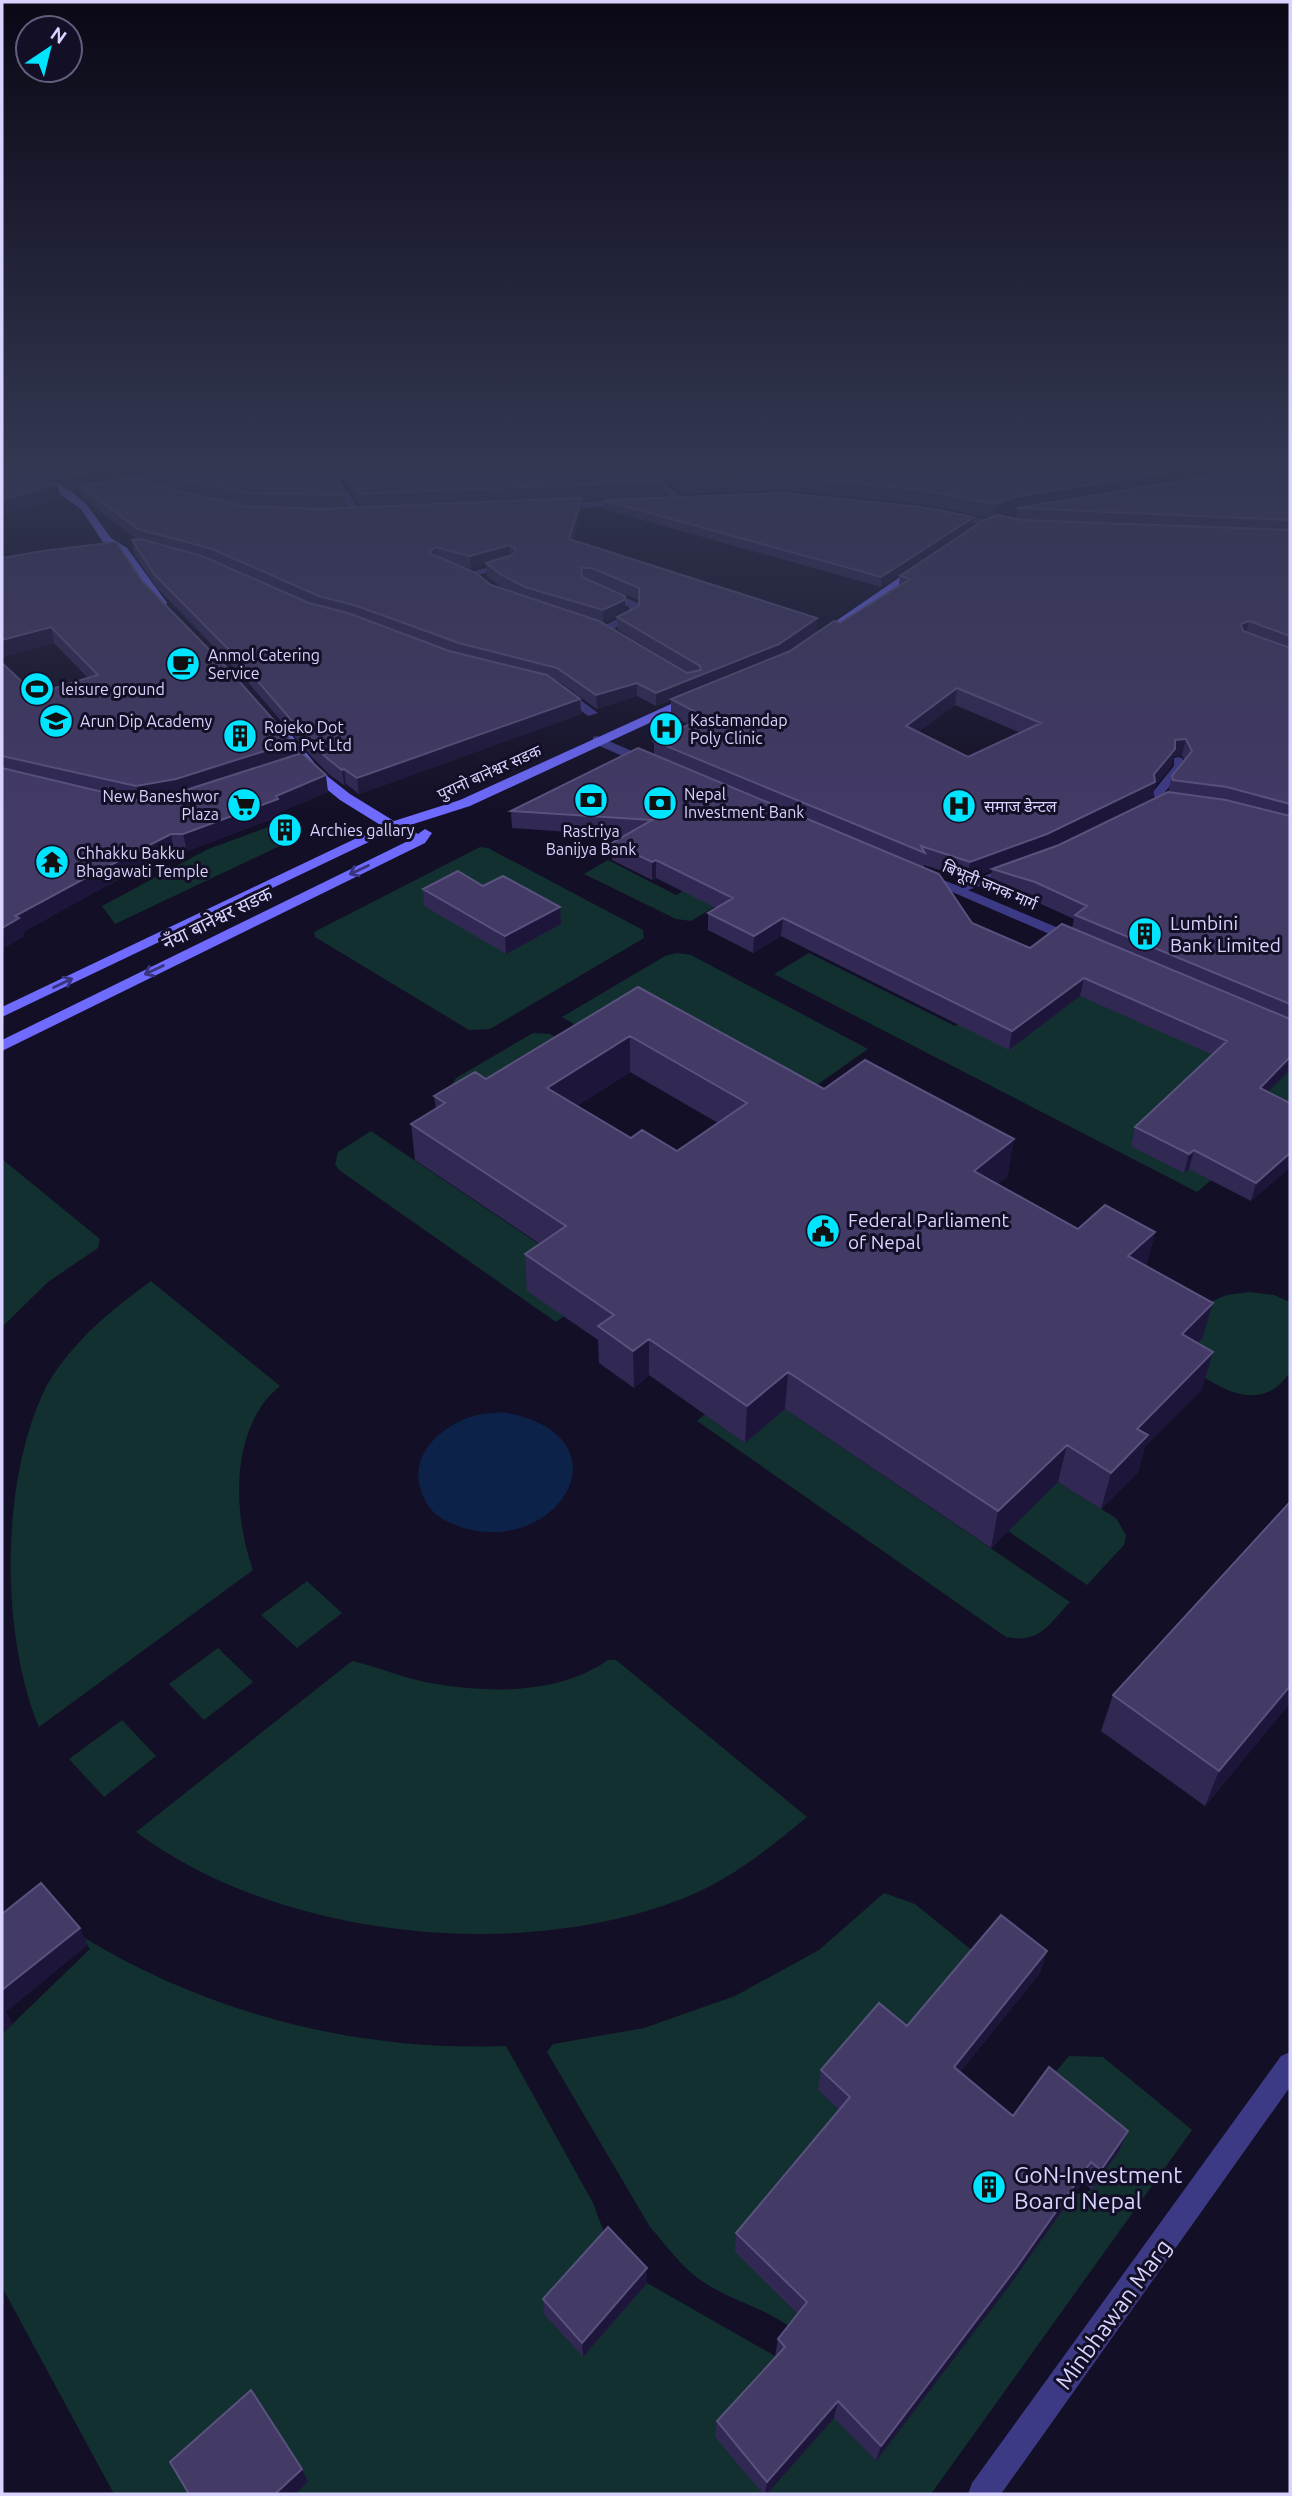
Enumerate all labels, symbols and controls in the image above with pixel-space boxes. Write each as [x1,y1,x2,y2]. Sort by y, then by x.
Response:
north arrow [14,14,84,84]
text: N [47,22,71,48]
cafe icon: Anmol Catering Service [164,645,202,683]
place label: Anmol Catering Service [208,646,320,682]
sports icon: leisure ground [18,670,56,708]
place label: leisure ground [61,680,165,698]
school or university icon: Arun Dip Academy [37,702,75,740]
hospital icon: Kastamandap Poly Clinic [647,710,685,748]
place label: Kastamandap Poly Clinic [690,711,788,747]
place label: Arun Dip Academy [80,712,213,730]
building icon: Rojeko Dot Com Pvt Ltd [221,717,259,755]
place label: Rojeko Dot Com Pvt Ltd [264,718,352,754]
street label: पुरानो बानेश्वर सडक [434,741,545,805]
bank icon: Rastriya Banijya Bank [572,781,610,819]
bank icon: Nepal Investment Bank [641,784,679,822]
place label: Nepal Investment Bank [684,785,804,821]
supermarket icon: New Baneshwor Plaza [225,786,263,824]
place label: New Baneshwor Plaza [102,787,219,823]
hospital icon: समाज डेन्टल [940,787,978,825]
place label: समाज डेन्टल [984,797,1058,815]
building icon: Archies gallary [266,811,304,849]
place label: Archies gallary [310,821,415,839]
place label: Rastriya Banijya Bank [546,822,636,858]
temple icon: Chhakku Bakku Bhagawati Temple [33,843,71,881]
place label: Chhakku Bakku Bhagawati Temple [76,844,209,880]
street label: बिभूती जनक मार्ग [939,857,1041,915]
one-way arrow [349,864,370,877]
street label: नँया बानेश्वर सडक [158,882,276,954]
place label: Lumbini Bank Limited [1170,912,1281,956]
building icon: Lumbini Bank Limited [1126,915,1164,953]
one-way arrow [144,964,165,977]
one-way arrow [52,975,73,989]
place label: Federal Parliament of Nepal [848,1209,1010,1253]
public building icon: Federal Parliament of Nepal [804,1212,842,1250]
place label: GoN-Investment Board Nepal [1014,2162,1182,2213]
building icon: GoN-Investment Board Nepal [970,2168,1008,2206]
street label: Minbhawan Marg [1050,2234,1176,2394]

